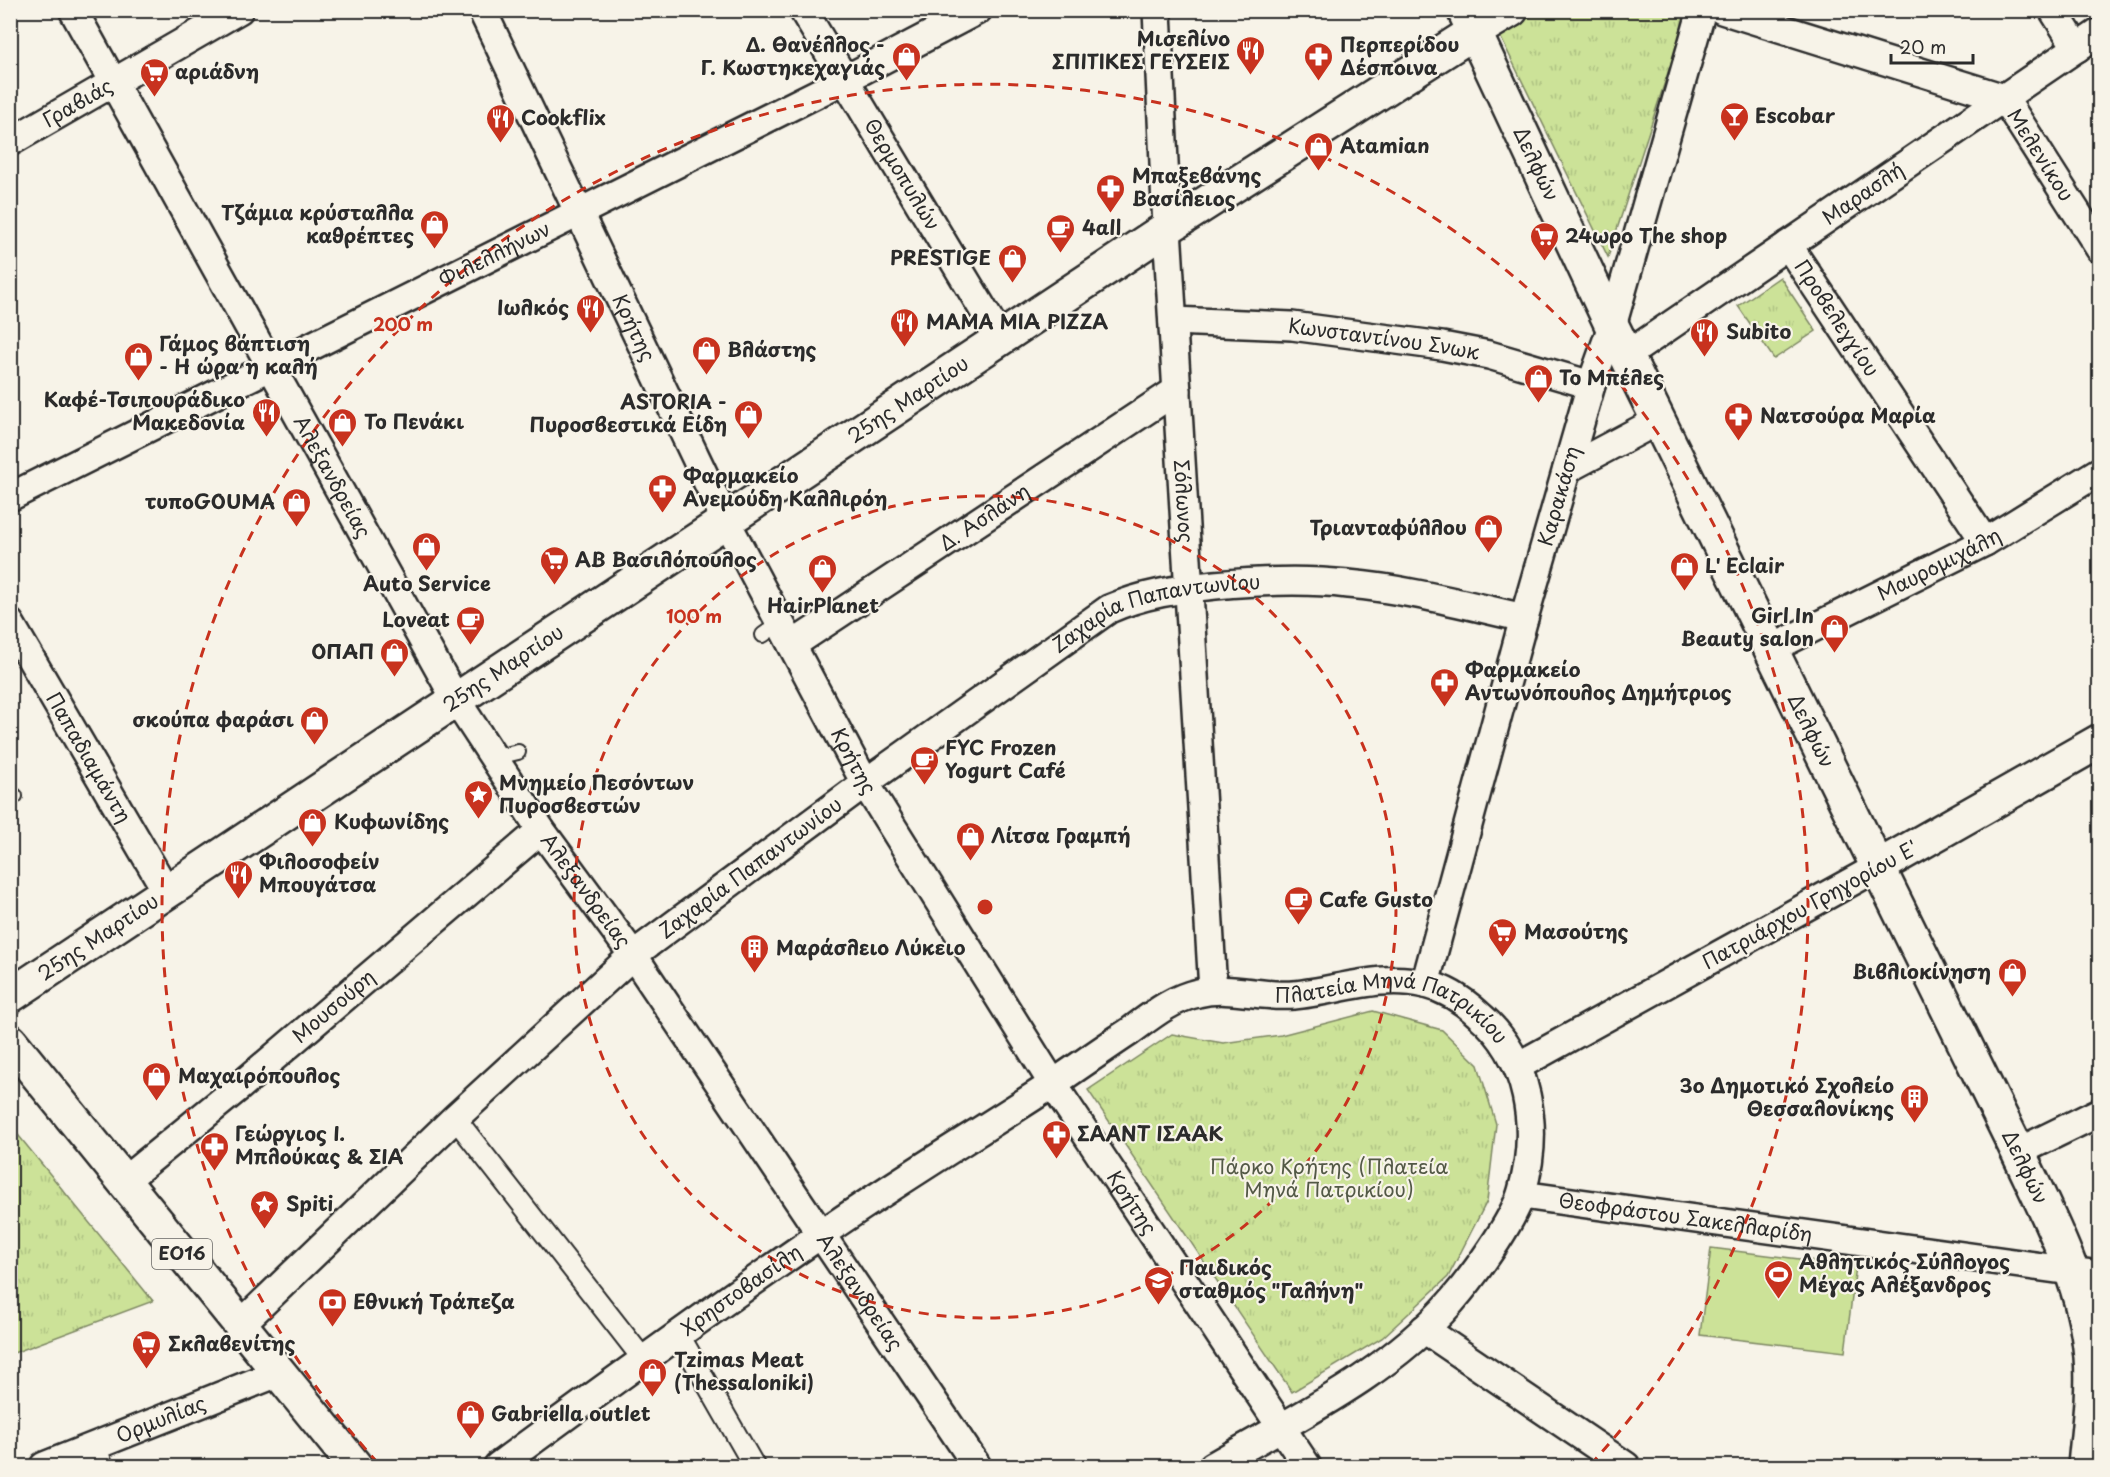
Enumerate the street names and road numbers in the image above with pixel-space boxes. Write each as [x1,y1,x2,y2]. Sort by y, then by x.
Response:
street label: Γραβιάς [36,70,118,134]
street label: Μελενίκου [2000,102,2082,207]
street label: Θερμοπυλών [857,112,948,236]
street label: Δελφών [1507,121,1567,206]
street label: Μαρασλή [1816,154,1910,232]
street label: Φιλελλήνων [433,213,555,294]
street label: Προβελεγγίου [1788,253,1887,382]
street label: Κρήτης [606,288,664,366]
street label: Κωνσταντίνου Σνωκ [1287,310,1482,367]
street label: 25ης Μαρτίου [841,348,974,450]
street label: Αλεξανδρείας [287,410,379,543]
street label: Καρακάση [1529,442,1587,549]
street label: Σόλωνος [1167,459,1202,544]
street label: Δ. Ασλάνη [933,476,1035,558]
street label: Μαυρομιχάλη [1871,520,2006,608]
street label: Ζαχαρία Παπαντωνίου [1045,566,1261,659]
street label: 25ης Μαρτίου [436,617,569,719]
street label: Παπαδιαμάντη [40,686,139,828]
street label: Δελφών [1781,688,1843,773]
street label: Κρήτης [824,722,884,800]
street label: Ζαχαρία Παπαντωνίου [652,789,848,945]
street label: Αλεξανδρείας [534,827,639,954]
street label: Πατριάρχου Γρηγορίου Ε' [1696,832,1923,976]
street label: 25ης Μαρτίου [31,885,164,988]
street label: Μουσούρη [285,962,381,1050]
street label: Πλατεία Μηνά Πατρικίου [1274,964,1516,1049]
street label: Δελφών [1995,1124,2057,1209]
street label: Κρήτης [1100,1164,1165,1240]
street label: Θεοφράστου Σακελλαρίδη [1557,1184,1814,1249]
street label: Αλεξανδρείας [810,1227,911,1356]
street label: Χρηστοβασίλη [674,1236,807,1343]
road number: ΕΟ16 [152,1239,212,1269]
street label: Ορμυλίας [111,1387,210,1450]

